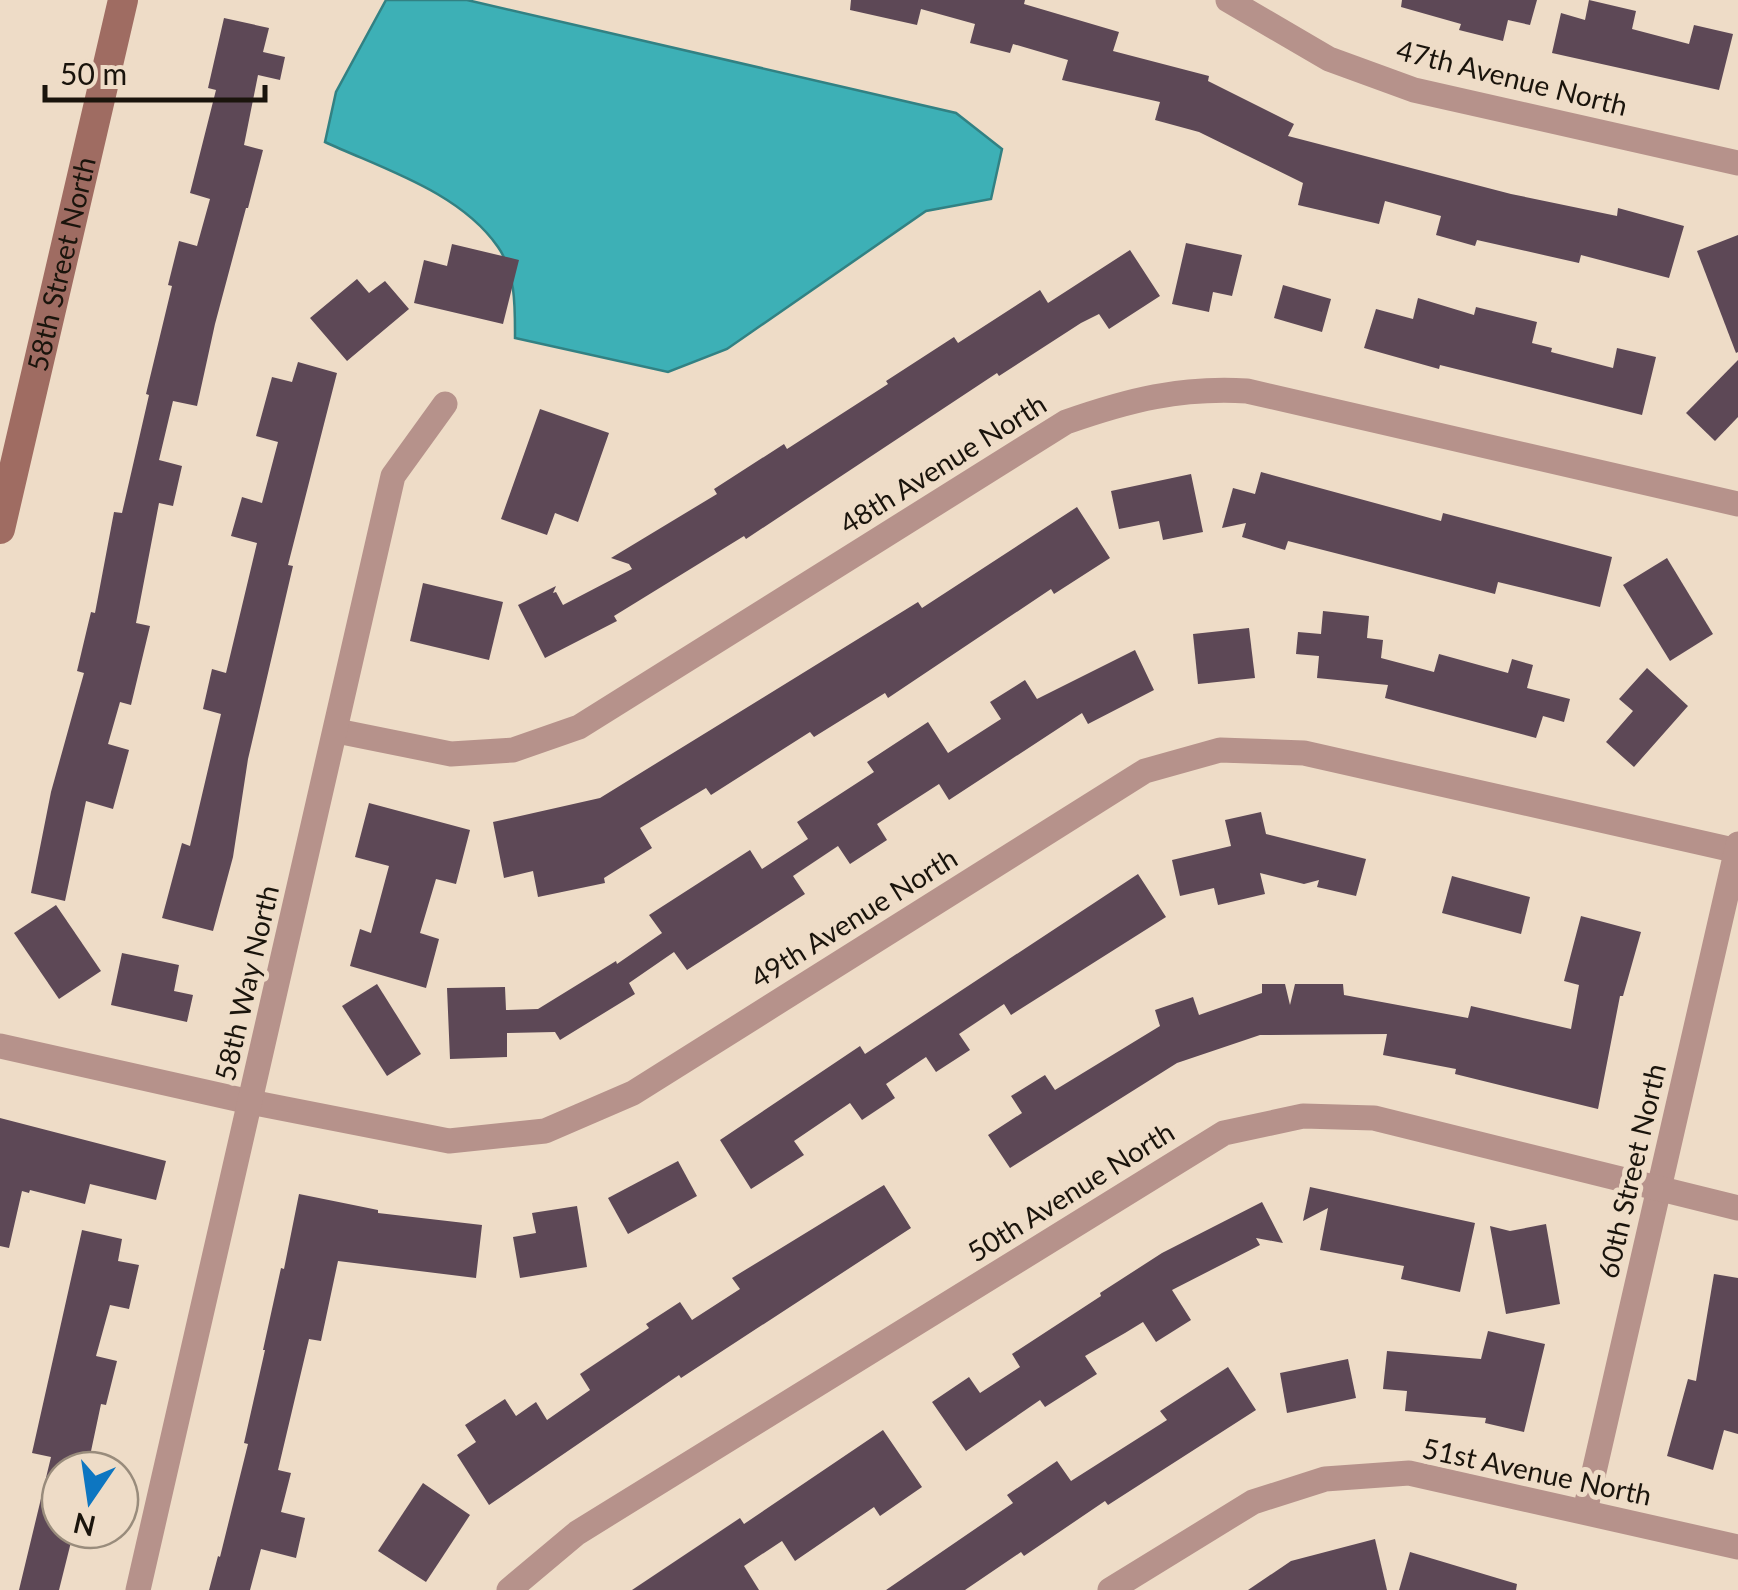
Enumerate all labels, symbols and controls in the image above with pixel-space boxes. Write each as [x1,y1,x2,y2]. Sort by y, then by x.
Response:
street label: 47th Avenue North [1393,32,1631,122]
scale bar [45,40,265,102]
text: 50 m [60,55,127,91]
street label: 58th Street North [19,153,102,374]
street label: 48th Avenue North [833,386,1052,540]
street label: 49th Avenue North [744,840,963,994]
street label: 58th Way North [207,882,285,1084]
street label: 60th Street North [1590,1060,1672,1281]
street label: 50th Avenue North [961,1114,1180,1268]
street label: 51st Avenue North [1420,1430,1655,1512]
north arrow [40,1450,140,1550]
text: N [70,1506,98,1544]

